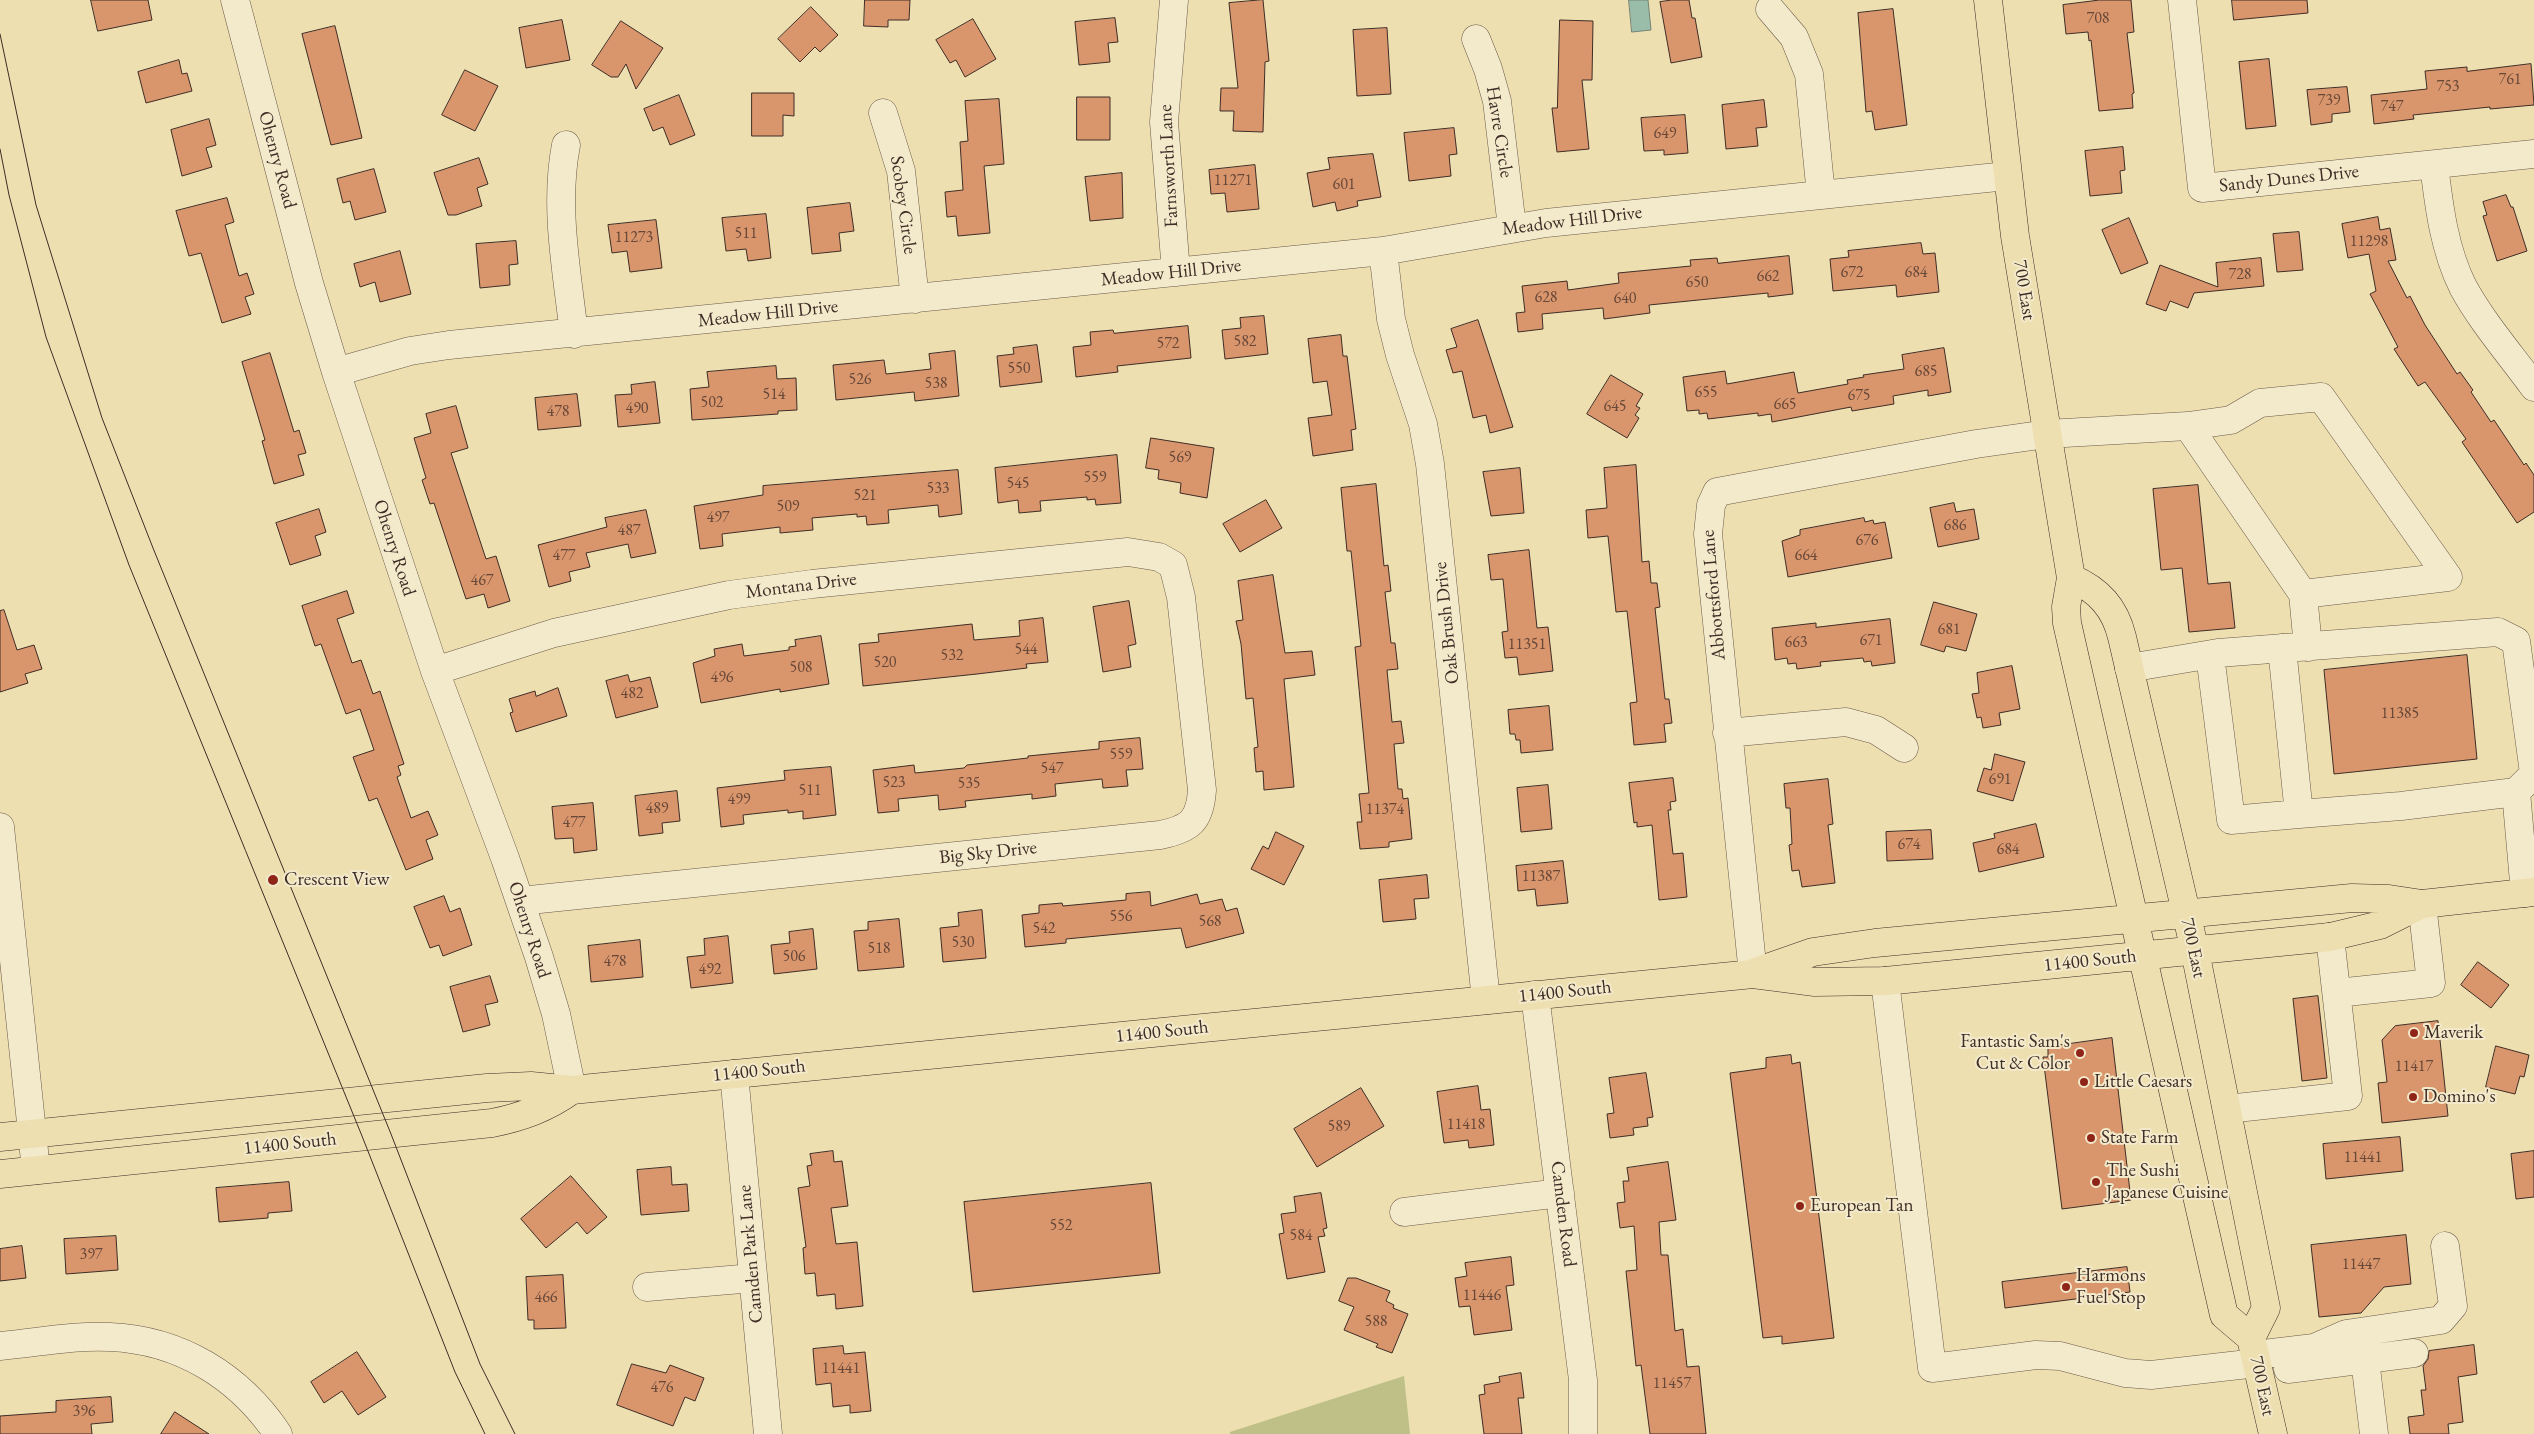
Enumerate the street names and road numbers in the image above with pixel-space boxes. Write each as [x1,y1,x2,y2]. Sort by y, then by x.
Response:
street label: Havre Circle [1480,84,1518,180]
street label: Farnsworth Lane [1154,104,1184,228]
street label: Ohenry Road [253,109,301,211]
street label: Scobey Circle [885,154,921,256]
street label: Sandy Dunes Drive [2218,160,2360,198]
street label: Meadow Hill Drive [1501,201,1643,241]
street label: Meadow Hill Drive [1100,254,1242,292]
street label: 700 East [2008,258,2040,322]
street label: Meadow Hill Drive [697,295,839,333]
street label: Ohenry Road [368,497,420,599]
street label: Abbottsford Lane [1697,529,1731,661]
street label: Oak Brush Drive [1429,561,1465,685]
street label: Montana Drive [744,568,858,604]
street label: Big Sky Drive [938,837,1038,869]
street label: Ohenry Road [503,879,555,981]
street label: 700 East [2175,916,2211,980]
street label: 11400 South [2042,945,2138,977]
street label: 11400 South [1517,976,1613,1008]
street label: 11400 South [1114,1016,1210,1048]
street label: 11400 South [711,1055,807,1087]
street label: 11400 South [242,1128,338,1160]
street label: Camden Road [1545,1160,1581,1268]
street label: Camden Park Lane [734,1184,768,1324]
street label: 700 East [2244,1354,2280,1418]

